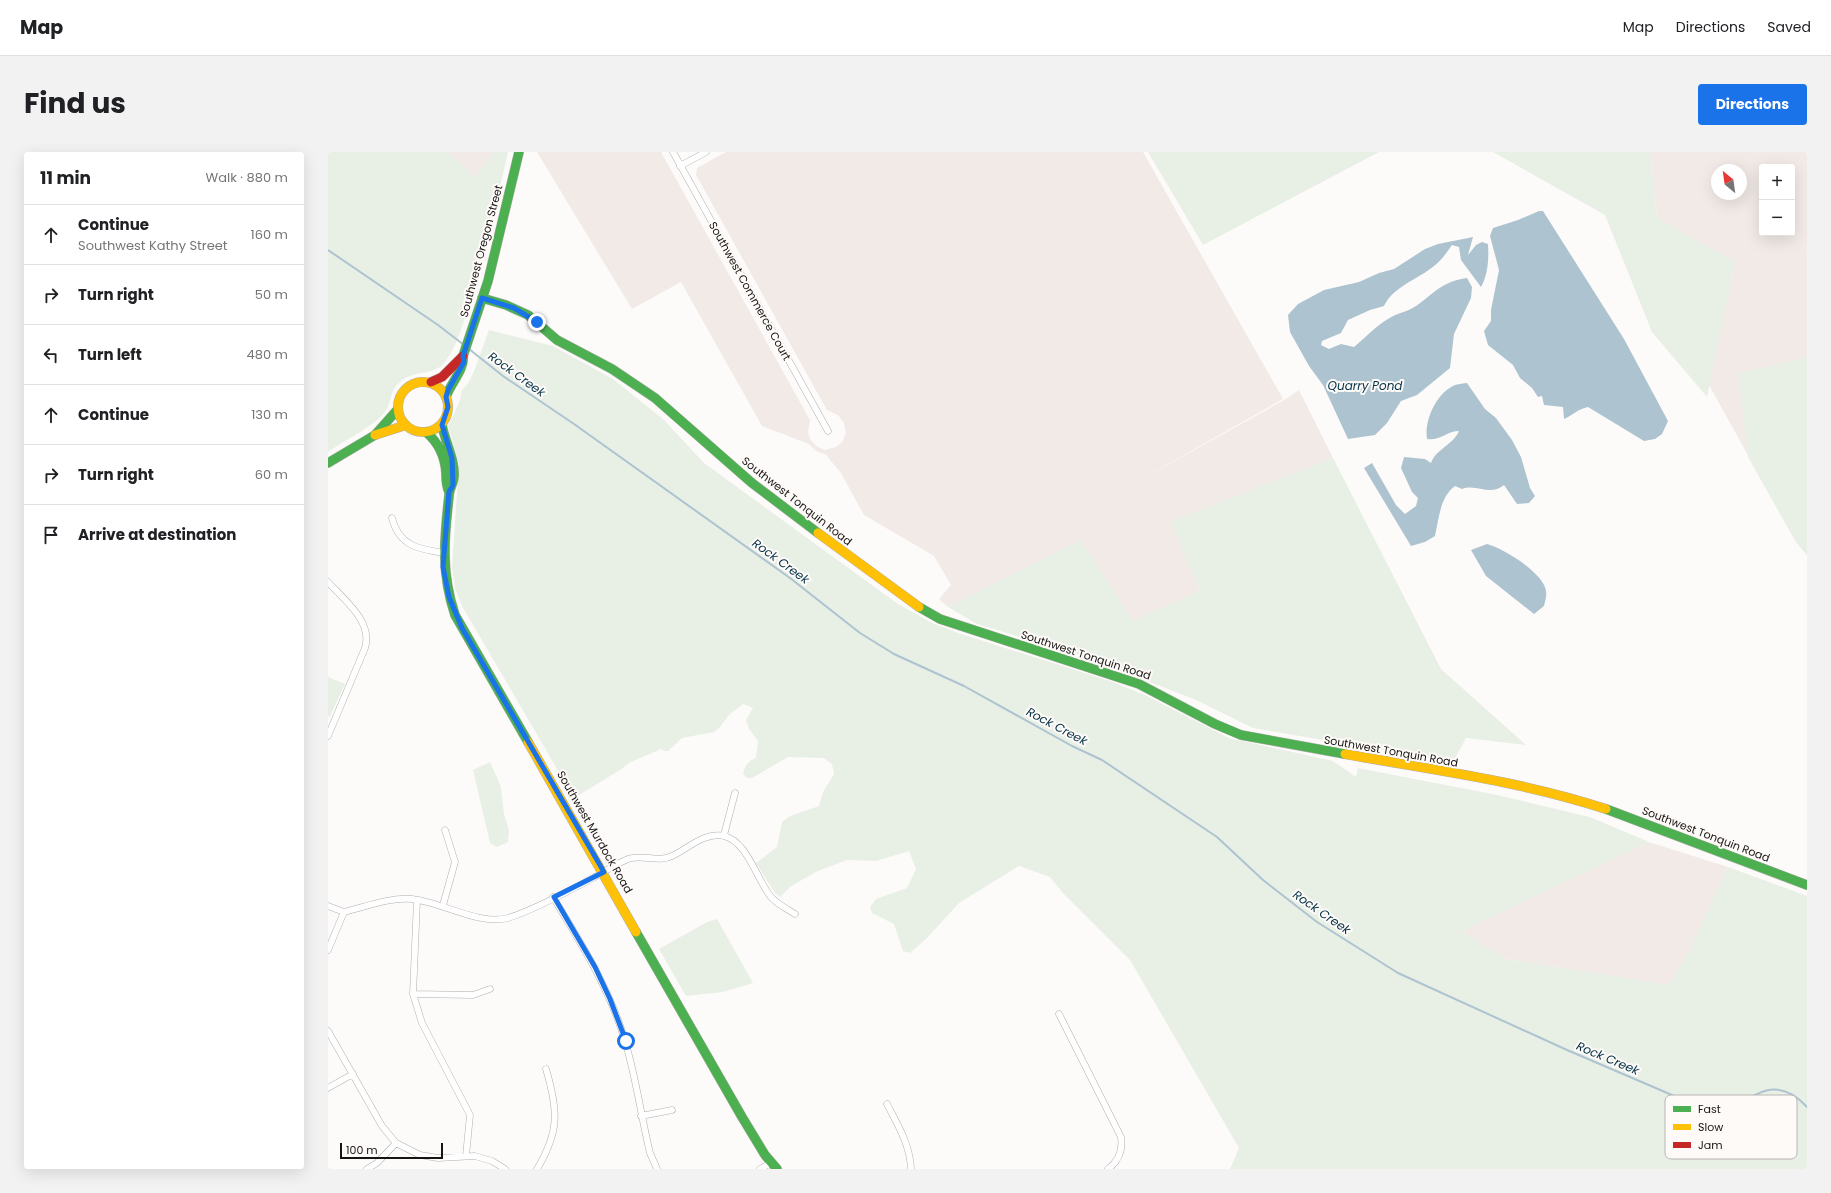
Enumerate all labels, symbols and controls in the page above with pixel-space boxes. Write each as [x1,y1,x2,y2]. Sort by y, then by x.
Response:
text: Map [20,14,63,41]
text: Map [1623,17,1654,37]
text: Directions [1676,17,1745,37]
text: Saved [1767,17,1811,37]
text: Find us [24,84,126,123]
button: Directions [1698,84,1807,125]
north arrow [1711,164,1747,200]
map controls [1759,164,1795,236]
button: + [1759,164,1795,200]
text: 11 min [40,166,91,190]
text: Walk · 880 m [206,168,288,187]
street label: Southwest Oregon Street [456,183,506,319]
button: − [1759,200,1795,236]
text: Continue [78,214,149,235]
street label: Southwest Commerce Court [705,219,795,363]
icon: ahead [40,224,62,246]
text: 160 m [251,225,288,244]
text: Southwest Kathy Street [78,236,228,255]
icon: right [40,284,62,306]
text: Turn right [78,284,154,305]
text: 50 m [255,285,288,304]
route end [528,313,546,331]
icon: left [40,344,62,366]
text: Turn left [78,344,142,365]
text: 480 m [247,345,288,364]
water label: Rock Creek [485,347,550,401]
water label: Quarry Pond [1328,377,1403,394]
icon: ahead [40,404,62,426]
text: Continue [78,404,149,425]
text: 130 m [251,405,288,424]
street label: Southwest Tonquin Road [739,453,855,549]
icon: right [40,464,62,486]
text: Turn right [78,464,154,485]
text: 60 m [255,465,288,484]
icon: arrive [40,524,62,546]
text: Arrive at destination [78,524,236,545]
water label: Rock Creek [749,534,814,588]
street label: Southwest Tonquin Road [1019,626,1153,684]
water label: Rock Creek [1024,703,1091,750]
street label: Southwest Tonquin Road [1323,731,1459,771]
street label: Southwest Murdock Road [553,768,637,896]
street label: Southwest Tonquin Road [1640,802,1772,866]
water label: Rock Creek [1290,886,1355,939]
route start [617,1032,635,1050]
water label: Rock Creek [1574,1037,1643,1079]
legend [1665,1095,1797,1159]
text: Fast [1698,1101,1721,1117]
text: Slow [1698,1119,1723,1135]
text: Jam [1698,1137,1723,1153]
scale bar [340,1141,443,1160]
text: 100 m [346,1142,378,1158]

